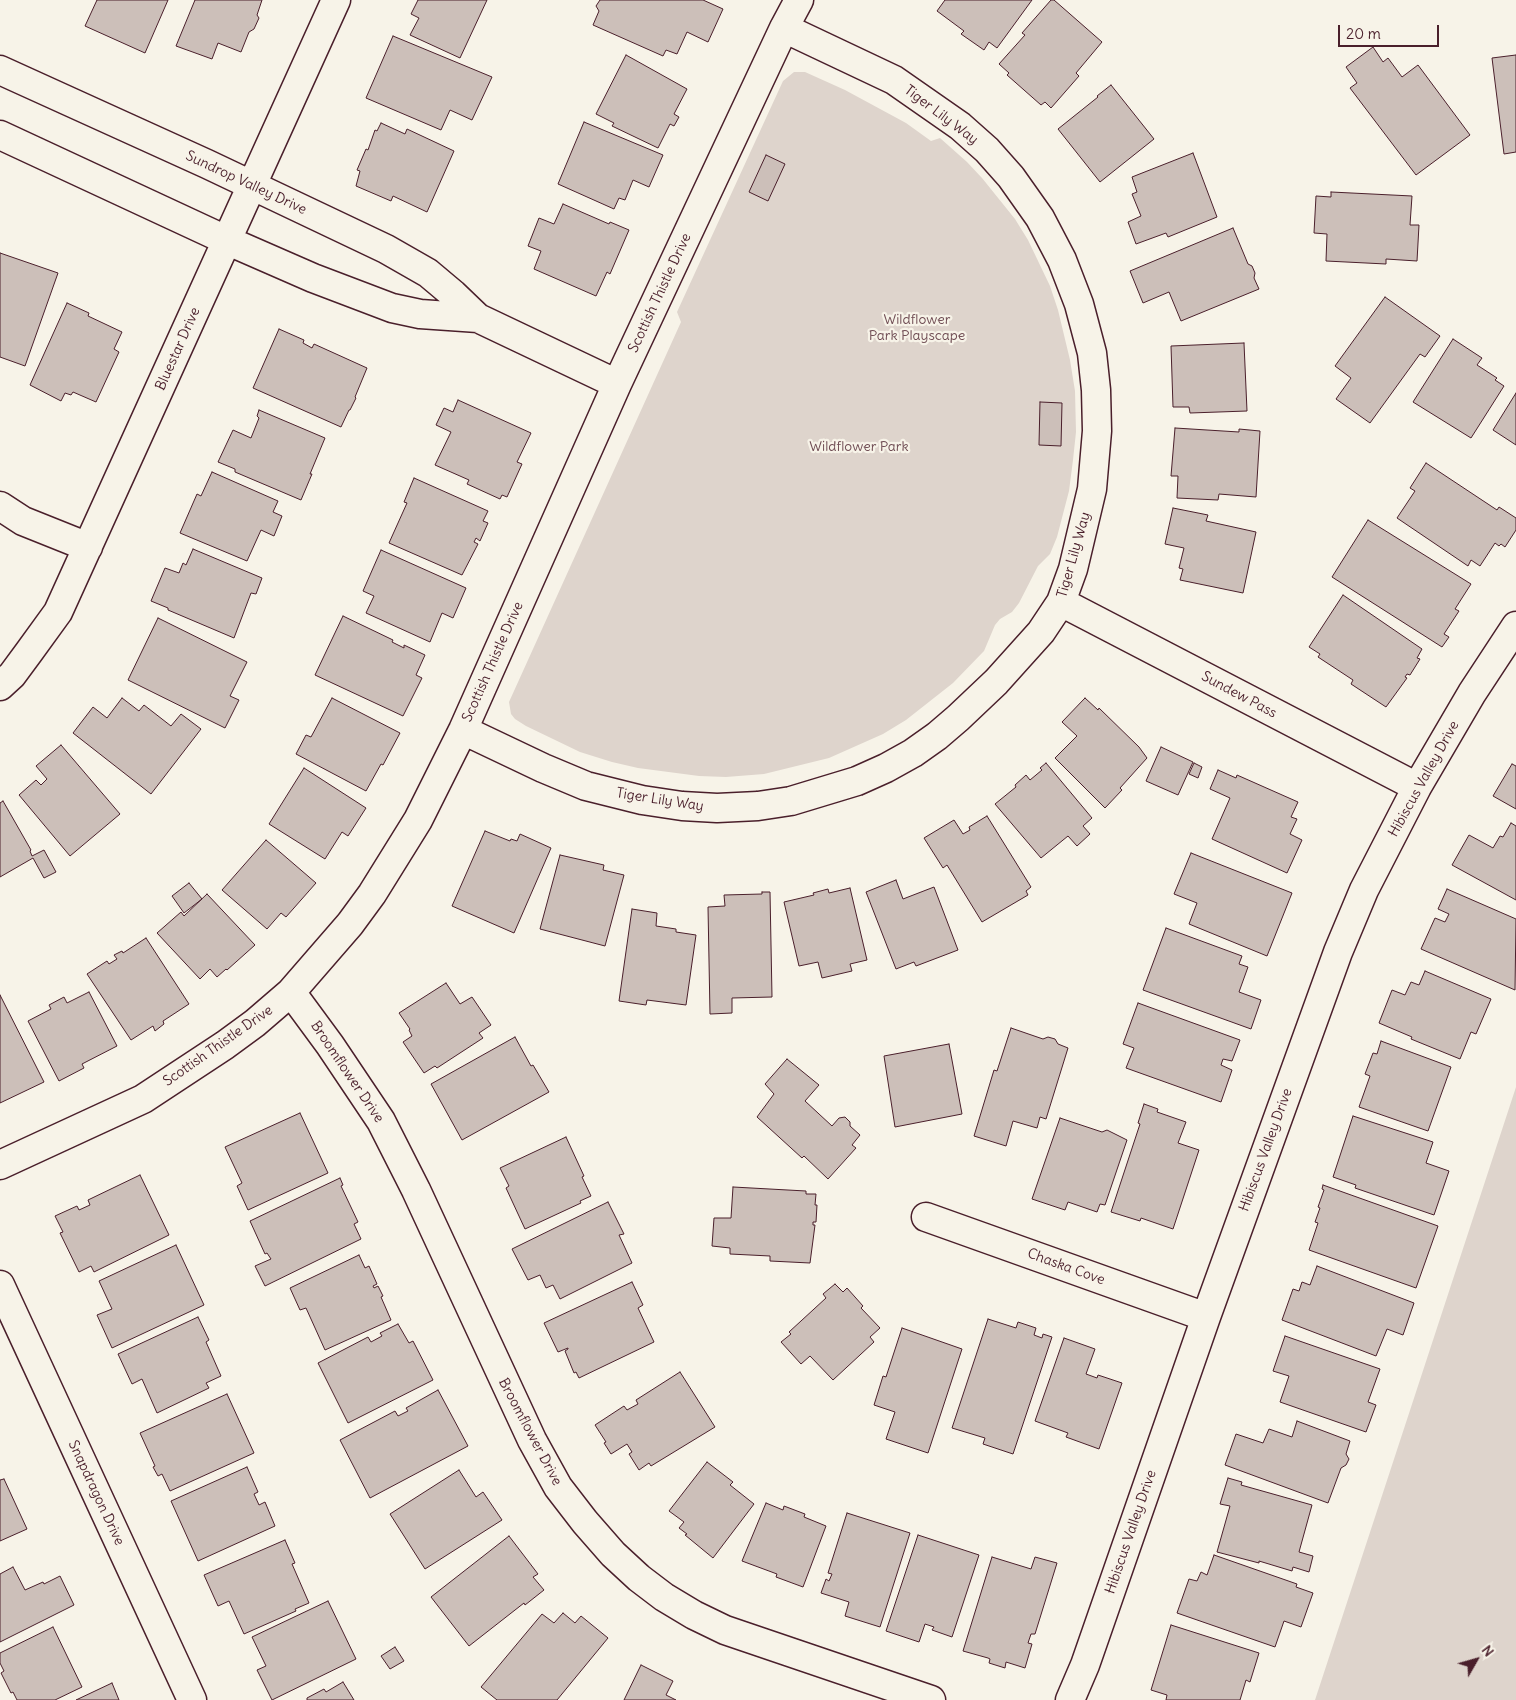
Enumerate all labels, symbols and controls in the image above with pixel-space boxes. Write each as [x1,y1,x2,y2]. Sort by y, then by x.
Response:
scale bar [1341,15,1442,47]
text: 20 m [1346,24,1381,43]
street label: Tiger Lily Way [901,82,981,148]
street label: Sundrop Valley Drive [183,148,309,218]
street label: Scottish Thistle Drive [625,231,695,355]
street label: Bluestar Drive [152,305,204,393]
park label: Wildflower Park Playscape [869,312,965,344]
park label: Wildflower Park [809,439,909,455]
street label: Tiger Lily Way [1054,510,1094,600]
street label: Scottish Thistle Drive [459,599,527,725]
street label: Sundew Pass [1198,668,1280,722]
street label: Hibiscus Valley Drive [1385,718,1463,840]
street label: Tiger Lily Way [615,785,705,815]
street label: Scottish Thistle Drive [160,1002,276,1090]
street label: Broomflower Drive [307,1018,387,1126]
street label: Hibiscus Valley Drive [1236,1086,1296,1214]
street label: Chaska Cove [1025,1245,1107,1289]
street label: Broomflower Drive [495,1376,565,1488]
street label: Snapdragon Drive [64,1438,128,1548]
street label: Hibiscus Valley Drive [1102,1468,1160,1596]
north arrow [1451,1635,1501,1685]
text: N [1478,1641,1498,1660]

